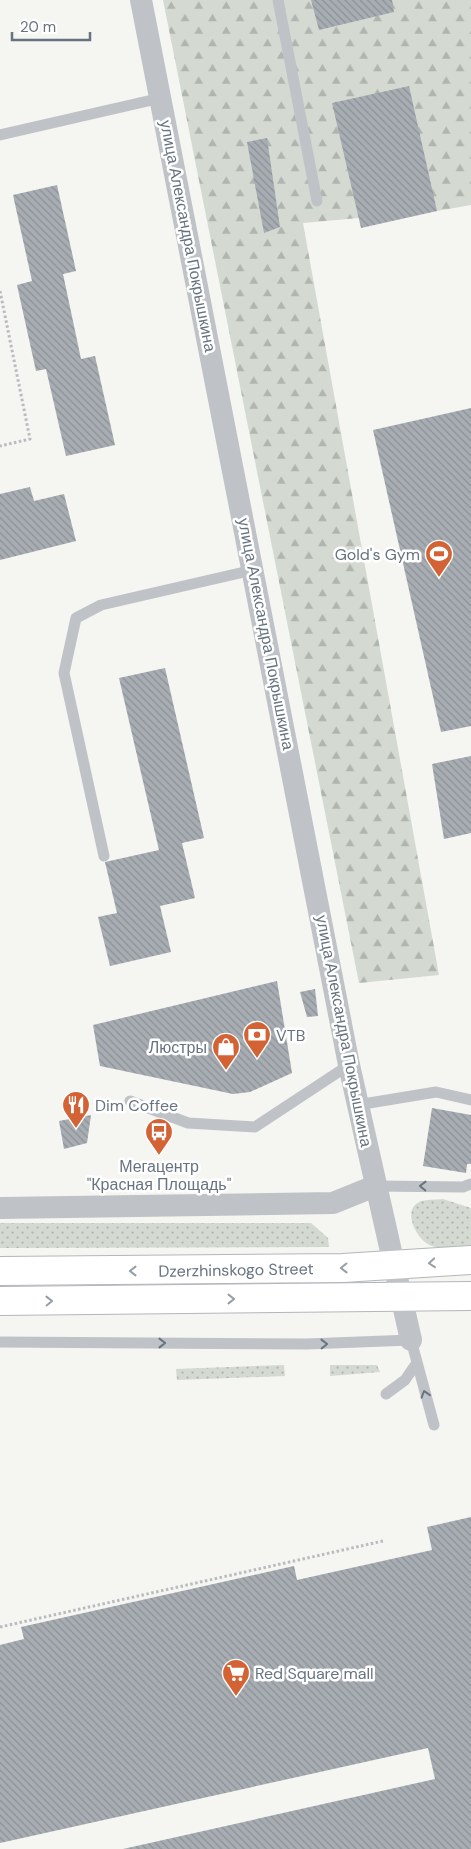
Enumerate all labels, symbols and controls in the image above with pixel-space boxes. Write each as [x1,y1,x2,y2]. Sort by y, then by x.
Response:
scale bar [12,10,90,42]
text: 20 m [20,17,56,37]
street label: улица Александра Покрышкина [155,118,221,354]
street label: улица Александра Покрышкина [233,516,299,752]
sports icon: Gold's Gym [424,539,454,578]
place label: Gold's Gym [335,544,420,565]
street label: улица Александра Покрышкина [311,913,377,1149]
bank icon: VTB [242,1020,272,1059]
place label: VTB [276,1025,305,1046]
shop icon: Люстры [211,1032,241,1071]
place label: Люстры [149,1037,207,1058]
restaurant icon: Dim Coffee [61,1090,91,1129]
place label: Dim Coffee [95,1095,178,1116]
bus stop icon: Мегацентр "Красная Площадь" [144,1117,174,1156]
place label: Мегацентр "Красная Площадь" [87,1156,232,1195]
one-way arrow [419,1181,427,1192]
one-way arrow [428,1257,436,1268]
street label: Dzerzhinskogo Street [158,1258,314,1282]
one-way arrow [340,1263,348,1273]
one-way arrow [129,1266,136,1276]
one-way arrow [228,1294,236,1304]
one-way arrow [45,1296,53,1306]
one-way arrow [158,1338,166,1348]
one-way arrow [321,1339,329,1349]
one-way arrow [420,1391,430,1399]
supermarket icon: Red Square mall [221,1658,251,1697]
place label: Red Square mall [255,1663,374,1684]

